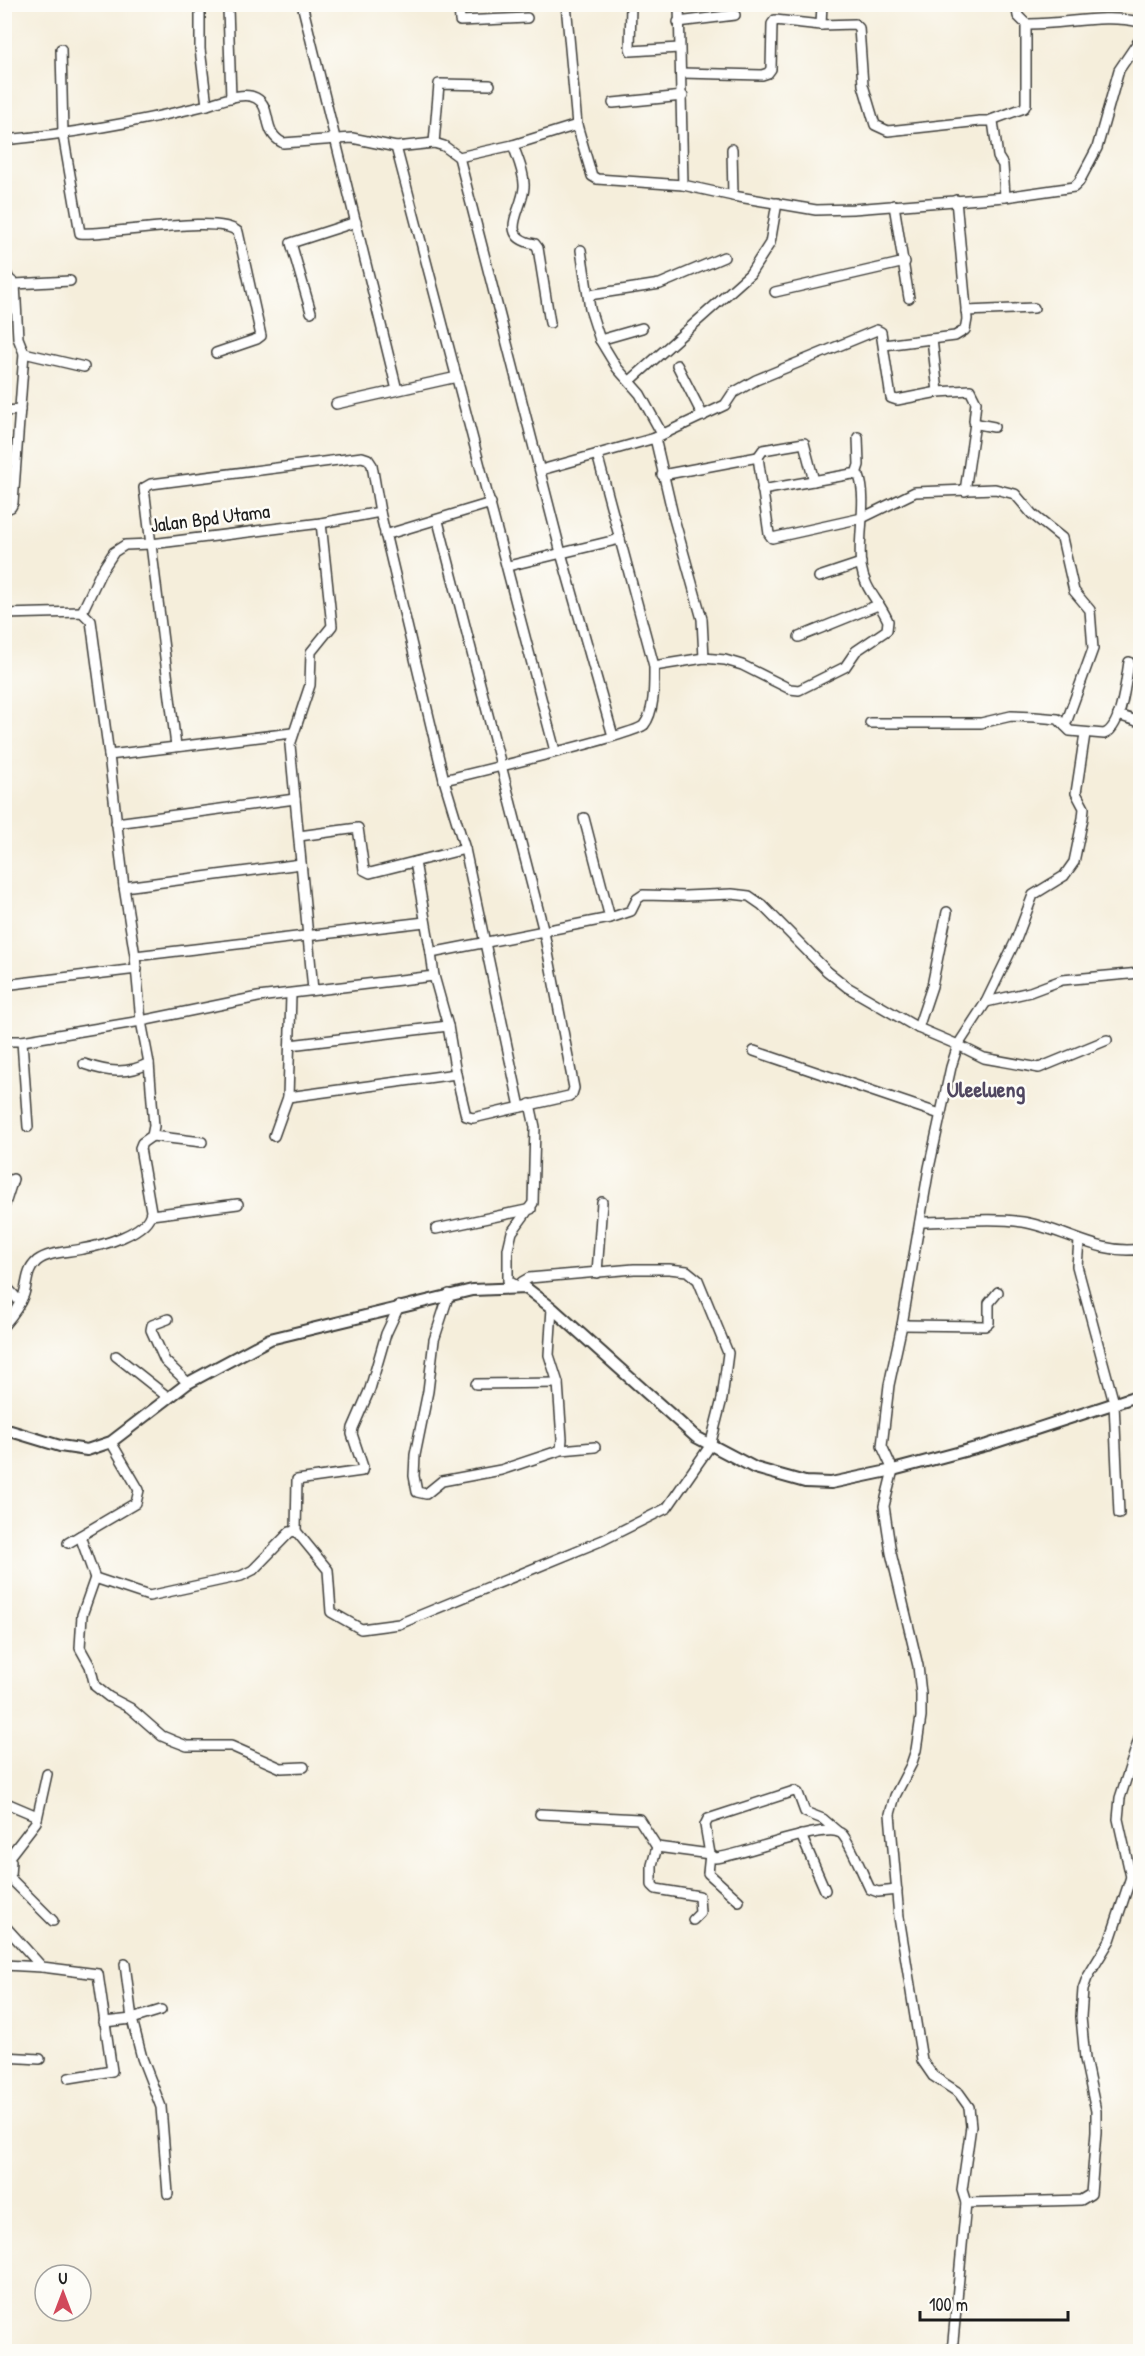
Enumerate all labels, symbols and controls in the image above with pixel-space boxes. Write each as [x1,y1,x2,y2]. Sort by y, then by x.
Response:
street label: Jalan Bpd Utama [149,497,271,538]
district label: Uleelueng [947,1074,1026,1105]
north arrow [33,2263,93,2323]
text: U [59,2267,68,2289]
scale bar [920,2284,1068,2322]
text: 100 m [929,2292,968,2317]

